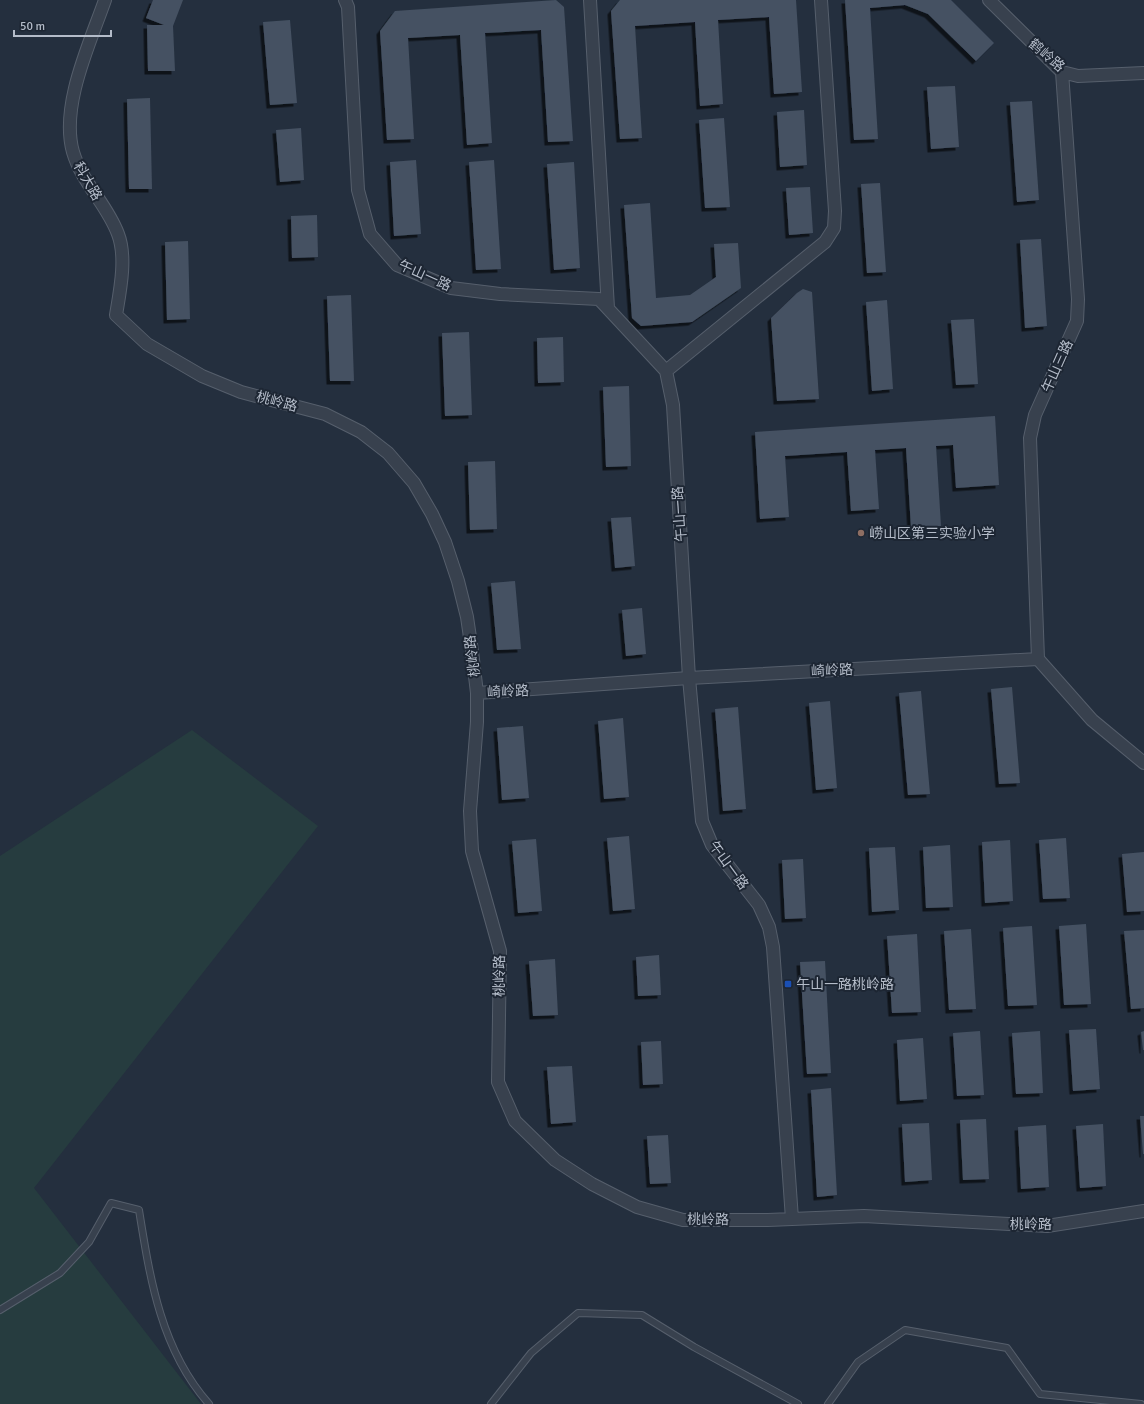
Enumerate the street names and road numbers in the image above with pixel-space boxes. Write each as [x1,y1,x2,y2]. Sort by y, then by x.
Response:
street label: 鹤岭路 [1025,35,1068,76]
street label: 科大路 [70,159,105,204]
street label: 午山一路 [396,256,454,295]
street label: 午山三路 [1038,337,1077,395]
street label: 桃岭路 [254,388,299,415]
street label: 午山一路 [669,485,690,542]
street label: 桃岭路 [462,634,483,678]
street label: 崎岭路 [811,661,853,680]
street label: 崎岭路 [487,682,529,701]
street label: 午山一路 [705,838,752,893]
street label: 桃岭路 [491,955,508,997]
street label: 桃岭路 [687,1211,729,1228]
street label: 桃岭路 [1010,1216,1052,1233]

